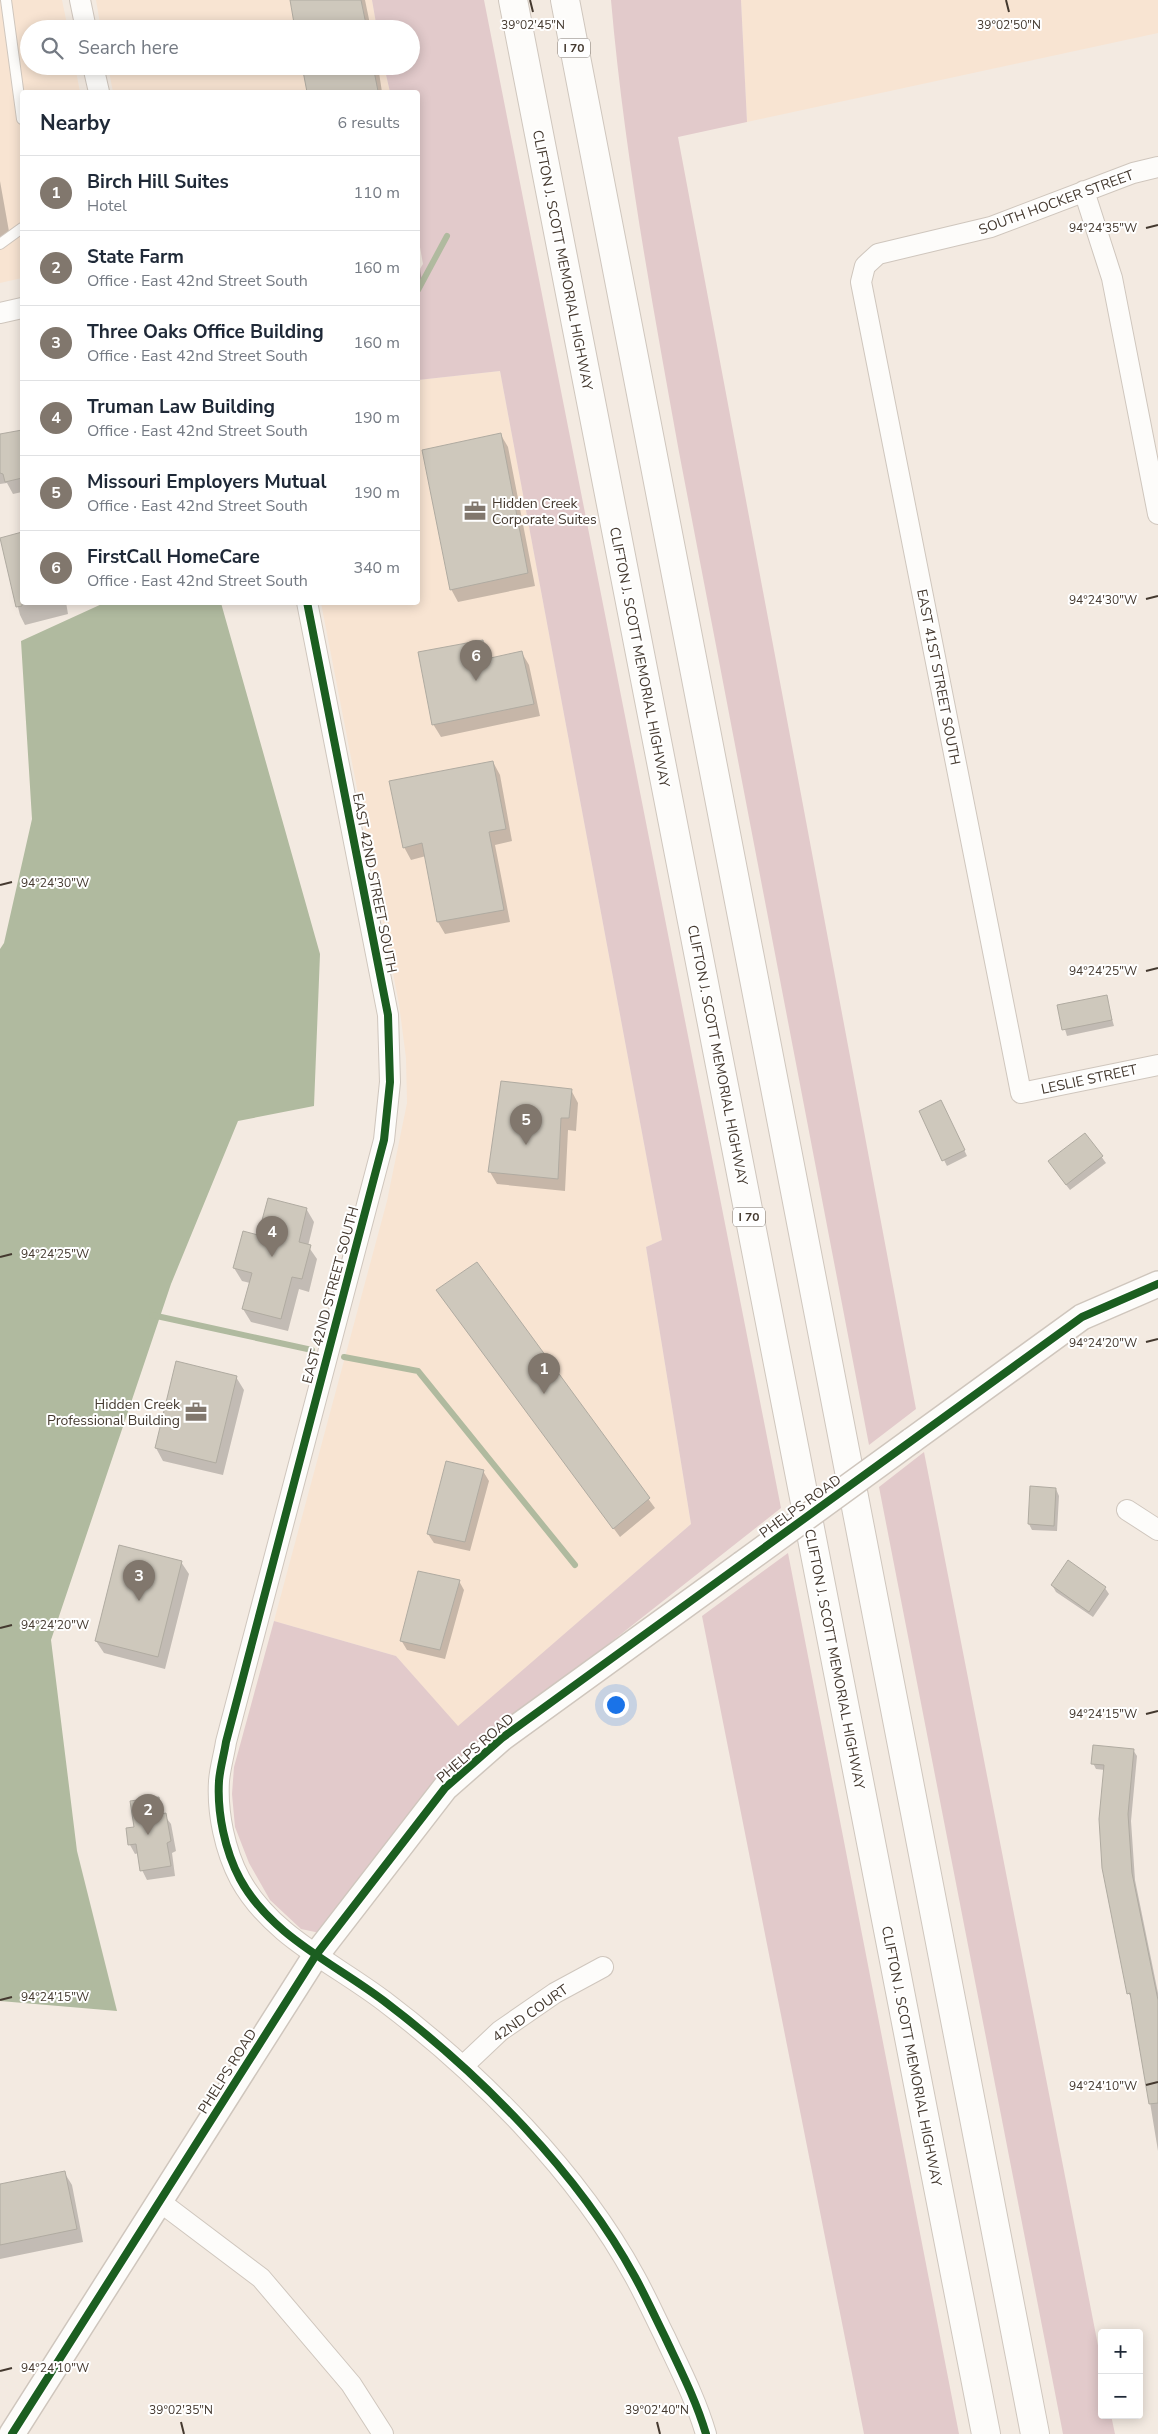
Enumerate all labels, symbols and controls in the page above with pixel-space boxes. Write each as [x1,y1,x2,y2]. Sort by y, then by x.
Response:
text: 39°02'45"N [501,17,565,33]
text: 39°02'50"N [977,17,1041,33]
search box [20,20,420,75]
icon: search [38,34,66,62]
text: Search here [78,35,179,61]
road number: I 70 [558,38,590,58]
text: Nearby [40,109,110,137]
text: 6 results [338,112,400,134]
street label: CLIFTON J. SCOTT MEMORIAL HIGHWAY [528,128,597,393]
street label: SOUTH HOCKER STREET [976,165,1137,239]
text: Birch Hill Suites [87,169,229,195]
text: 1 [51,182,61,204]
text: 110 m [353,182,400,204]
text: Hotel [87,195,127,217]
text: 94°24'35"W [1069,220,1137,236]
text: State Farm [87,244,184,270]
text: 2 [51,257,61,279]
text: 160 m [353,257,400,279]
text: Office · East 42nd Street South [87,270,308,292]
text: Three Oaks Office Building [87,319,324,345]
text: 3 [51,332,61,354]
text: 160 m [353,332,400,354]
text: Office · East 42nd Street South [87,345,308,367]
text: Truman Law Building [87,394,275,420]
text: 4 [51,407,61,429]
text: 190 m [353,407,400,429]
text: Office · East 42nd Street South [87,420,308,442]
text: Missouri Employers Mutual [87,469,326,495]
text: 5 [51,482,61,504]
text: 190 m [353,482,400,504]
place label: Hidden Creek Corporate Suites [492,494,597,529]
text: Office · East 42nd Street South [87,495,308,517]
office icon: Hidden Creek Corporate Suites [462,498,488,524]
street label: CLIFTON J. SCOTT MEMORIAL HIGHWAY [605,525,674,790]
text: FirstCall HomeCare [87,544,260,570]
text: 6 [51,557,61,579]
text: 340 m [353,557,400,579]
text: Office · East 42nd Street South [87,570,308,592]
street label: EAST 41ST STREET SOUTH [912,588,965,767]
text: 94°24'30"W [1069,592,1137,608]
pin: 6 [460,640,492,681]
street label: EAST 42ND STREET SOUTH [348,792,401,975]
text: 94°24'30"W [21,875,89,891]
street label: CLIFTON J. SCOTT MEMORIAL HIGHWAY [683,923,752,1188]
text: 94°24'25"W [1069,963,1137,979]
street label: LESLIE STREET [1039,1060,1140,1099]
pin: 5 [510,1104,542,1145]
street label: EAST 42ND STREET SOUTH [298,1204,363,1386]
road number: I 70 [733,1208,765,1226]
pin: 4 [256,1216,288,1257]
text: 94°24'25"W [21,1246,89,1262]
text: 94°24'20"W [1069,1335,1137,1351]
pin: 1 [528,1353,560,1394]
place label: Hidden Creek Professional Building [47,1395,181,1430]
office icon: Hidden Creek Professional Building [183,1399,209,1425]
street label: PHELPS ROAD [756,1470,845,1543]
street label: CLIFTON J. SCOTT MEMORIAL HIGHWAY [800,1527,869,1792]
pin: 3 [123,1560,155,1601]
text: 94°24'20"W [21,1617,89,1633]
your location [603,1692,629,1718]
text: 94°24'15"W [1069,1706,1137,1722]
street label: PHELPS ROAD [433,1709,518,1787]
pin: 2 [132,1794,164,1835]
street label: CLIFTON J. SCOTT MEMORIAL HIGHWAY [877,1924,946,2189]
street label: 42ND COURT [489,1980,573,2047]
text: 94°24'15"W [21,1989,89,2005]
street label: PHELPS ROAD [194,2025,261,2117]
text: 94°24'10"W [1069,2078,1137,2094]
map controls [1098,2329,1143,2419]
button: + [1098,2329,1143,2374]
text: 94°24'10"W [21,2360,89,2376]
button: − [1098,2374,1143,2419]
text: 39°02'35"N [149,2402,213,2418]
text: 39°02'40"N [625,2402,689,2418]

